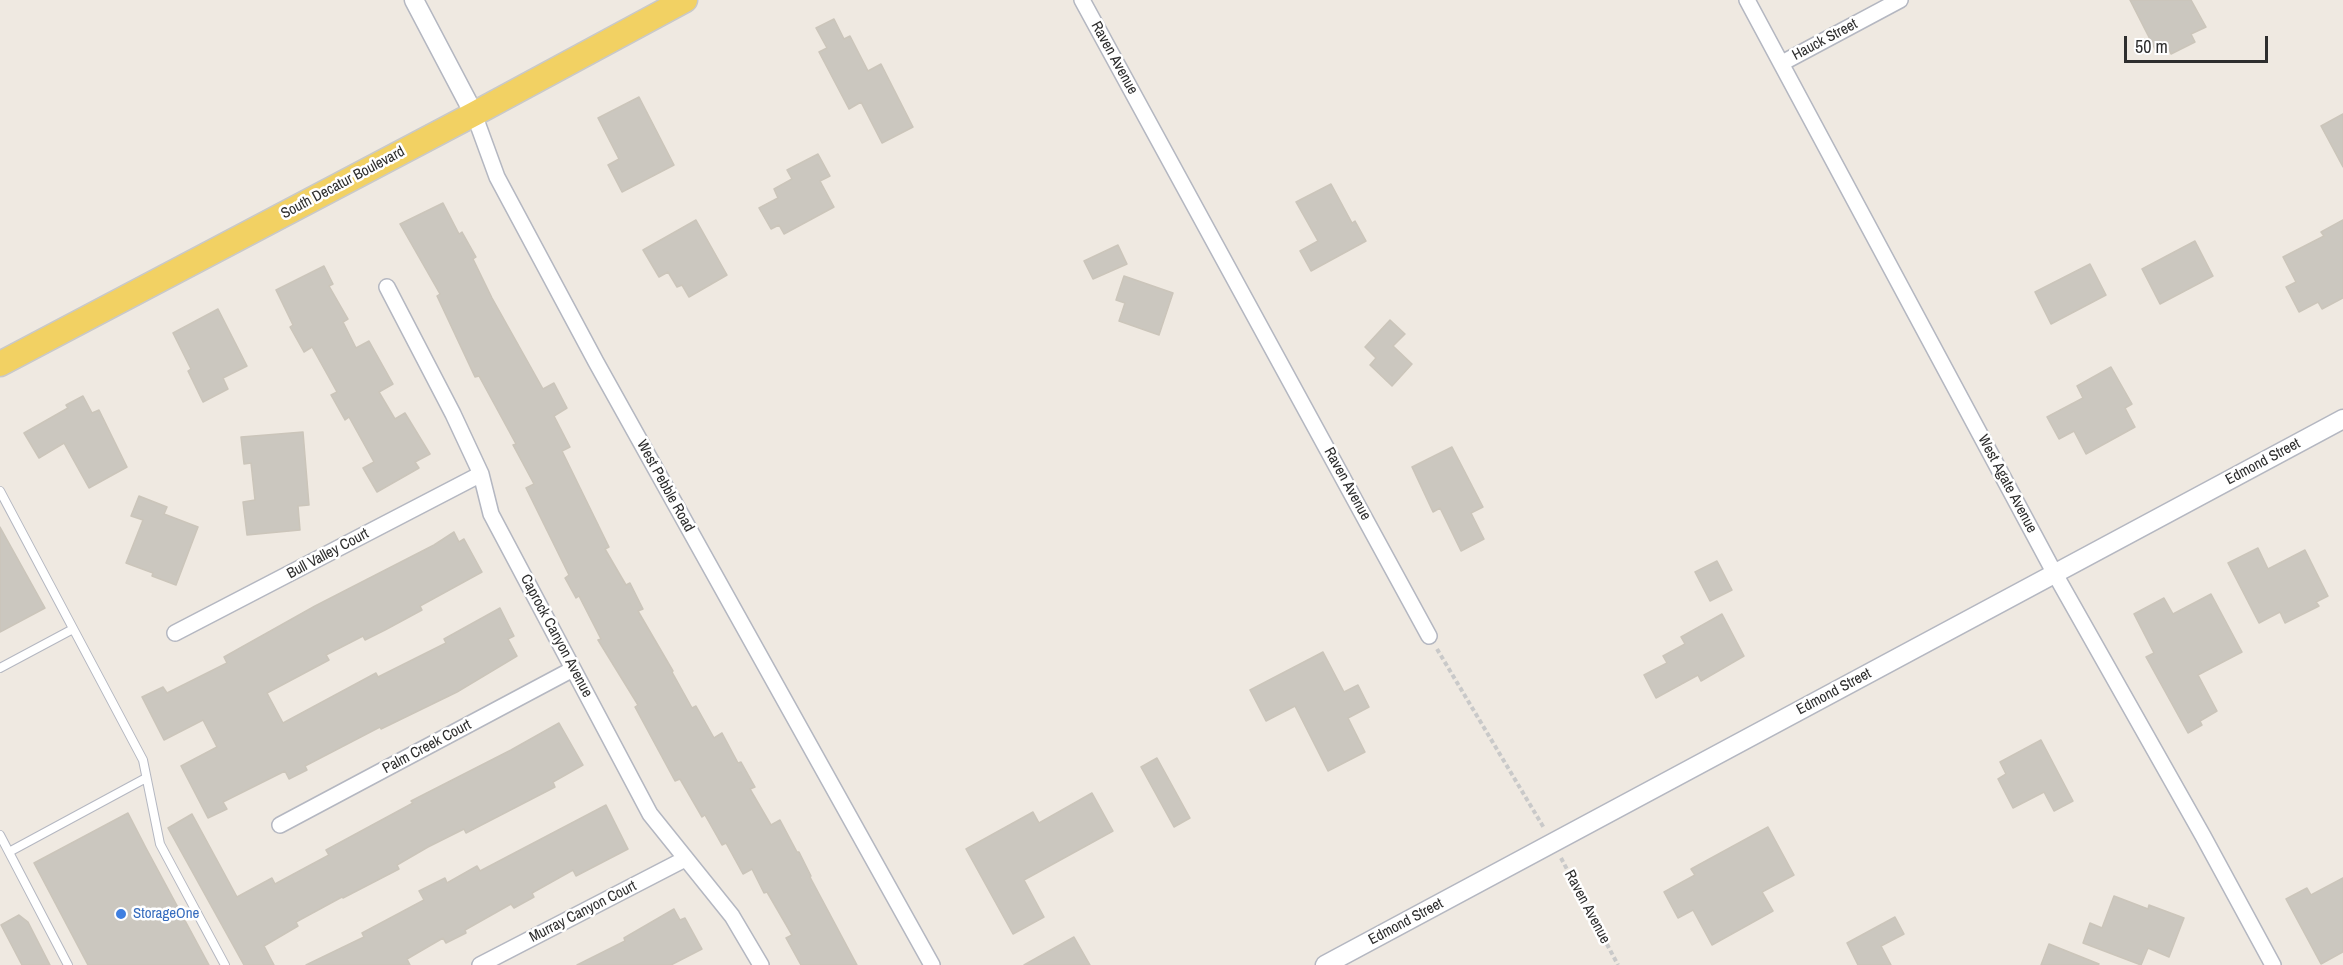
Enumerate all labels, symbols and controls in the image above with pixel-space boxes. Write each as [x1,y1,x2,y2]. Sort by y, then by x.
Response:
street label: Hauck Street [1789,15,1861,65]
street label: Raven Avenue [1087,18,1141,98]
scale bar [2127,24,2271,62]
text: 50 m [2135,34,2168,59]
street label: South Decatur Boulevard [278,143,408,223]
street label: West Agate Avenue [1974,432,2040,536]
street label: Edmond Street [2223,435,2303,489]
street label: West Pebble Road [632,437,698,535]
street label: Raven Avenue [1320,444,1374,524]
street label: Bull Valley Court [284,525,372,583]
street label: Caprock Canyon Avenue [516,572,596,700]
street label: Edmond Street [1794,665,1874,719]
street label: Palm Creek Court [380,716,474,778]
street label: Raven Avenue [1560,867,1614,947]
street label: Murray Canyon Court [527,877,639,947]
street label: Edmond Street [1366,895,1446,949]
place label: StorageOne [133,905,199,923]
marker: StorageOne [114,907,128,921]

